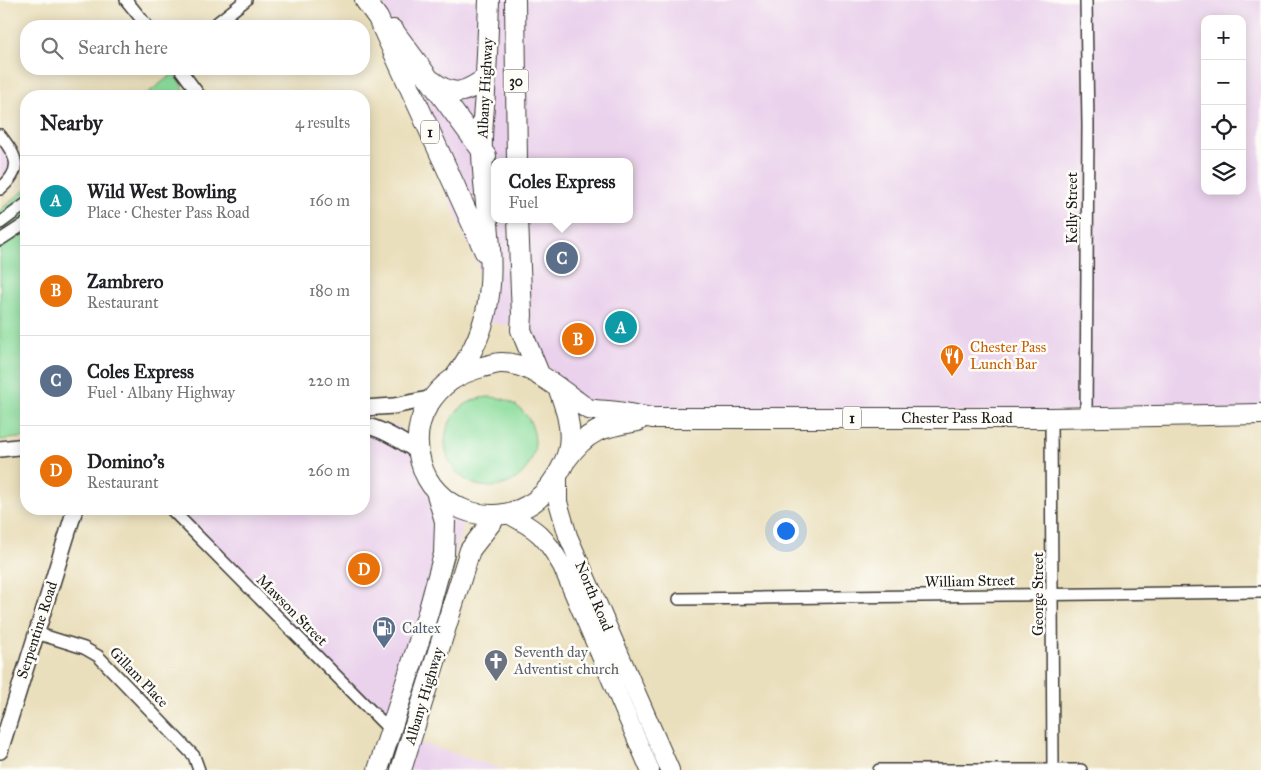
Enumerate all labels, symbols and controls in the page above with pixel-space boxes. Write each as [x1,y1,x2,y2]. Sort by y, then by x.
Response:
map controls [1201,15,1246,195]
button: + [1201,15,1246,60]
search box [20,20,370,75]
icon: search [38,34,66,62]
text: Search here [78,36,168,59]
street label: Albany Highway [473,36,497,140]
button: − [1201,60,1246,105]
road number: 30 [504,70,528,92]
button: locate [1201,105,1246,150]
text: Nearby [40,110,103,136]
text: 4 results [295,113,350,132]
road number: 1 [421,120,439,144]
button: layers [1201,150,1246,195]
popup [491,158,633,223]
text: Coles Express [509,170,615,193]
street label: Kelly Street [1063,171,1081,244]
text: Wild West Bowling [87,180,236,203]
text: A [51,191,61,210]
text: 160 m [309,191,350,210]
text: Fuel [509,193,538,212]
text: Place · Chester Pass Road [87,203,250,222]
pin: C [546,239,578,277]
text: Zambrero [87,270,164,293]
text: B [51,281,61,300]
text: 180 m [309,281,350,300]
text: Restaurant [87,293,159,312]
pin: A [605,308,637,346]
pin: B [562,320,594,358]
place label: Chester Pass Lunch Bar [970,338,1046,373]
restaurant icon: Chester Pass Lunch Bar [939,343,965,377]
text: Coles Express [87,360,194,383]
text: C [51,371,61,390]
text: 220 m [308,371,350,390]
text: Fuel · Albany Highway [87,383,235,402]
road number: 1 [843,406,861,429]
street label: Chester Pass Road [901,409,1013,427]
text: Domino's [87,450,164,473]
text: D [50,461,62,480]
text: 260 m [308,461,350,480]
text: Restaurant [87,473,159,492]
your location [773,518,799,544]
pin: D [348,550,380,588]
street label: George Street [1029,551,1047,636]
street label: North Road [571,558,617,634]
street label: Mawson Street [253,571,332,650]
street label: William Street [925,571,1016,591]
street label: Serpentine Road [13,579,61,681]
fuel station icon: Caltex [371,615,397,649]
place label: Caltex [402,619,441,637]
street label: Gillam Place [106,643,172,711]
place label: Seventh day Adventist church [513,643,620,678]
street label: Albany Highway [400,644,448,748]
church icon: Seventh day Adventist church [483,648,509,682]

